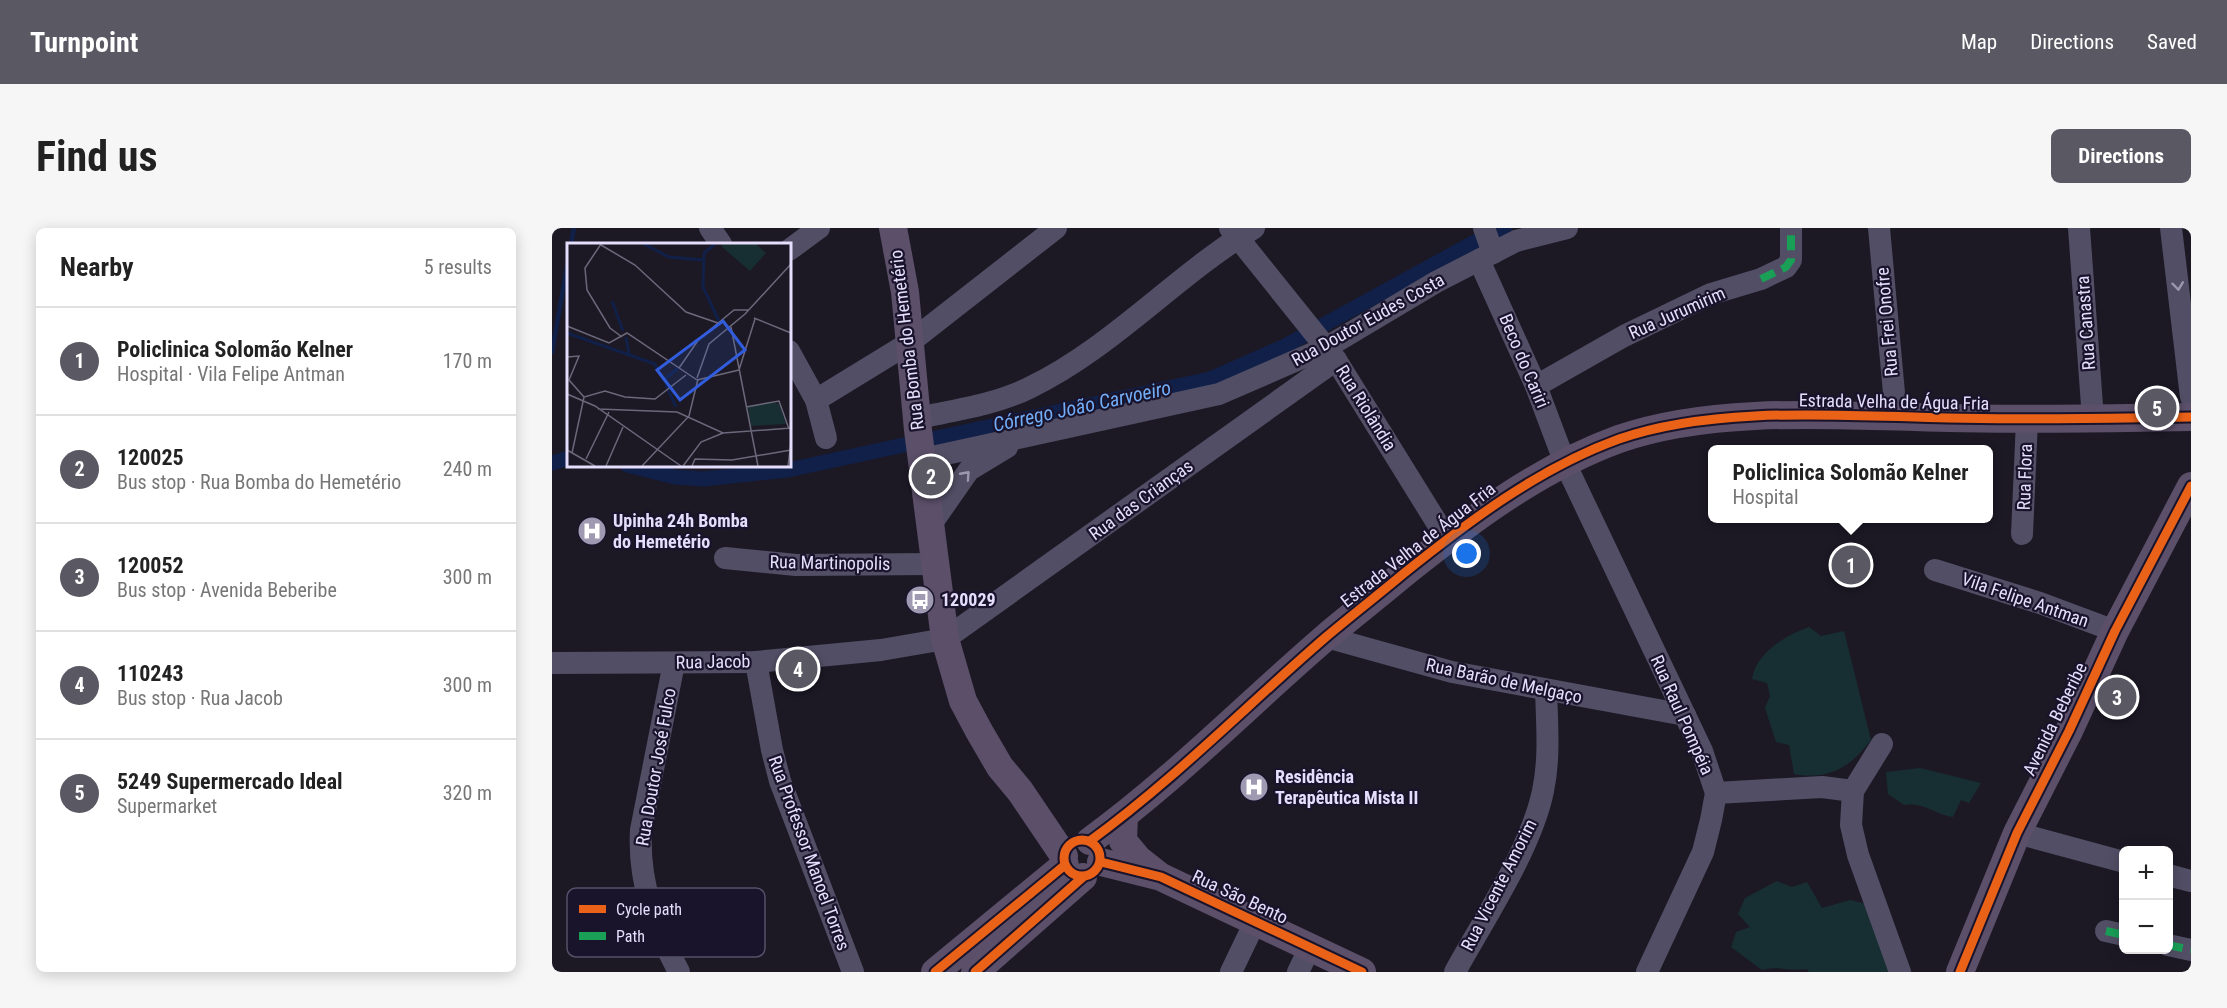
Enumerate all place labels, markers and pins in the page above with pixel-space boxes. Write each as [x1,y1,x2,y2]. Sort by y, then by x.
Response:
pin: 5 [2138,386,2176,430]
pin: 2 [912,454,950,498]
place label: Upinha 24h Bomba do Hemetério [613,510,748,552]
hospital icon: Upinha 24h Bomba do Hemetério [576,515,608,547]
pin: 1 [1832,542,1870,588]
bus stop icon: 120029 [904,584,936,616]
place label: 120029 [941,589,996,610]
pin: 4 [778,646,818,692]
pin: 3 [2098,674,2136,720]
place label: Residência Terapêutica Mista II [1275,766,1418,808]
hospital icon: Residência Terapêutica Mista II [1238,771,1270,803]

